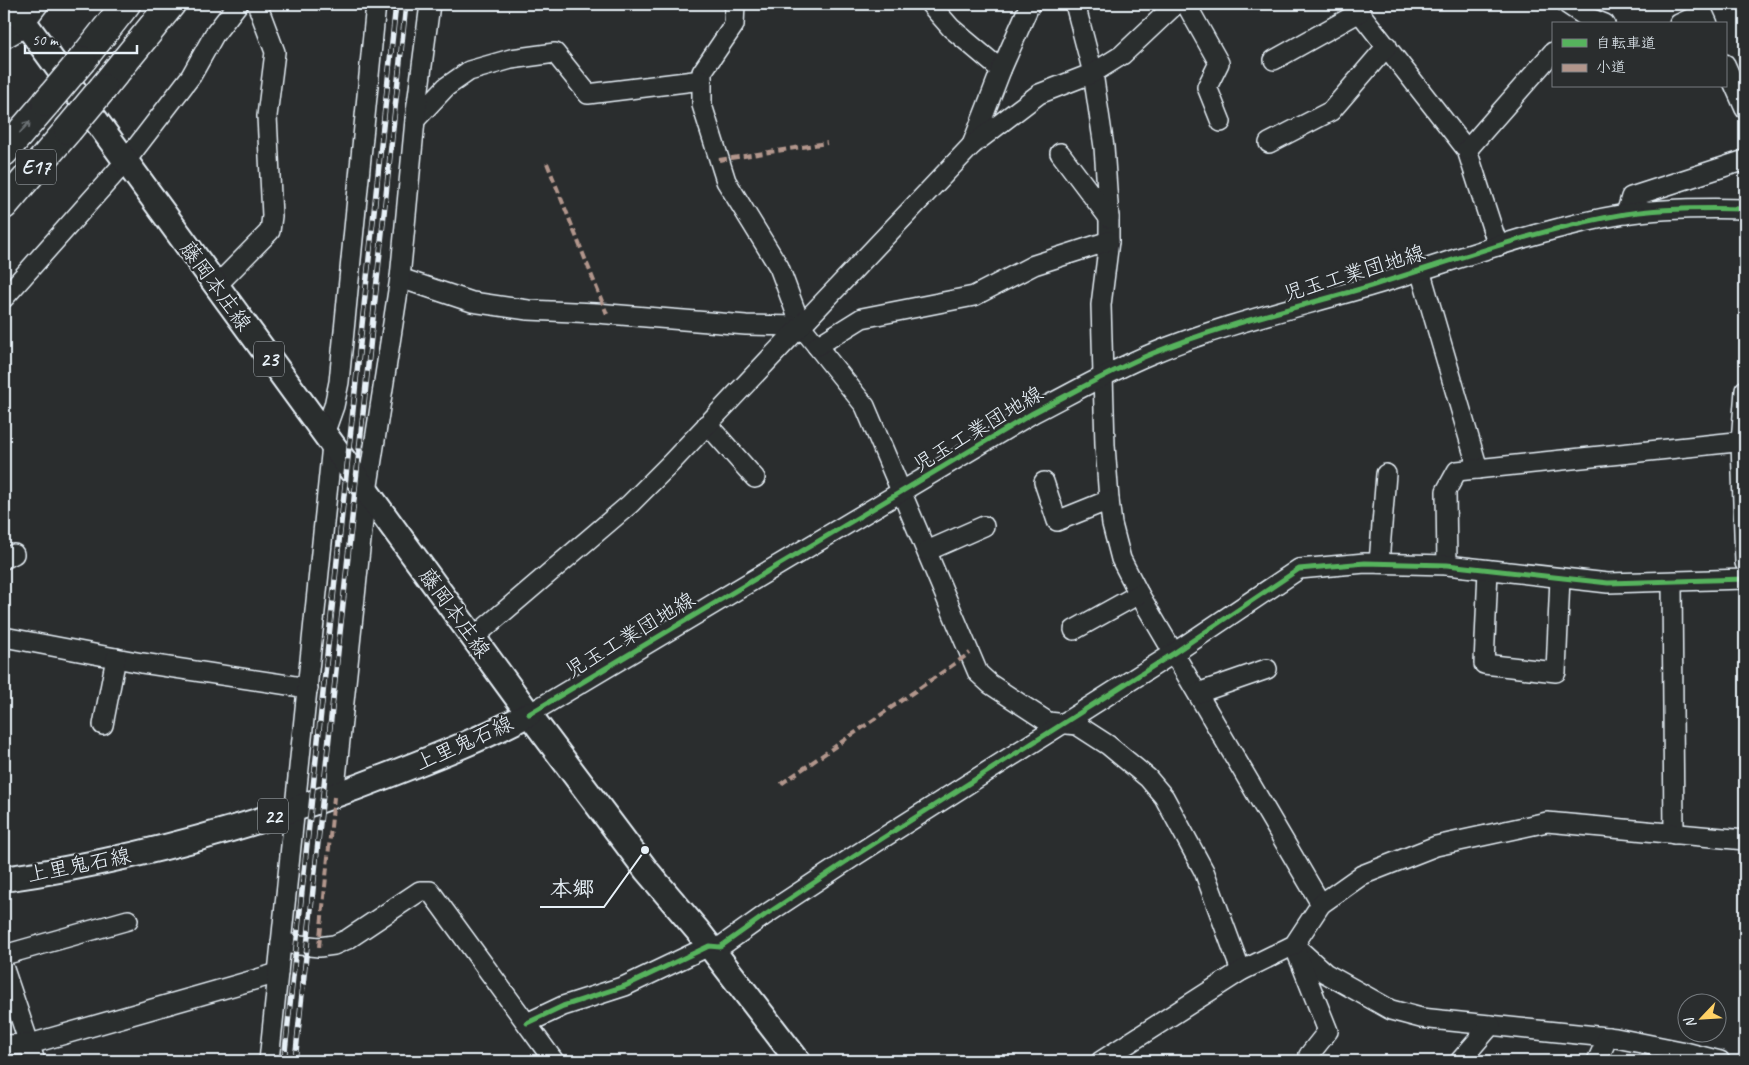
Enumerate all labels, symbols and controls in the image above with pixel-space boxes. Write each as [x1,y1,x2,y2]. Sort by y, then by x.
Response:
scale bar [25,22,138,54]
legend [1552,22,1726,88]
text: 50 m [32,31,59,50]
text: 自転車道 [1596,34,1656,53]
text: 小道 [1596,58,1626,77]
one-way arrow [19,121,31,134]
road number: E17 [16,150,56,184]
street label: 藤岡本庄線 [175,236,257,336]
street label: 児玉工業団地線 [1280,239,1428,307]
road number: 23 [254,342,284,376]
street label: 児玉工業団地線 [908,380,1048,478]
street label: 藤岡本庄線 [414,563,496,663]
street label: 児玉工業団地線 [560,586,700,684]
street label: 上里鬼石線 [411,710,517,776]
road number: 22 [258,798,288,834]
street label: 上里鬼石線 [25,842,133,888]
callout: 本郷 [540,870,604,907]
text: 本郷 [550,875,594,903]
north arrow [1676,992,1726,1042]
text: N [1680,1014,1700,1031]

